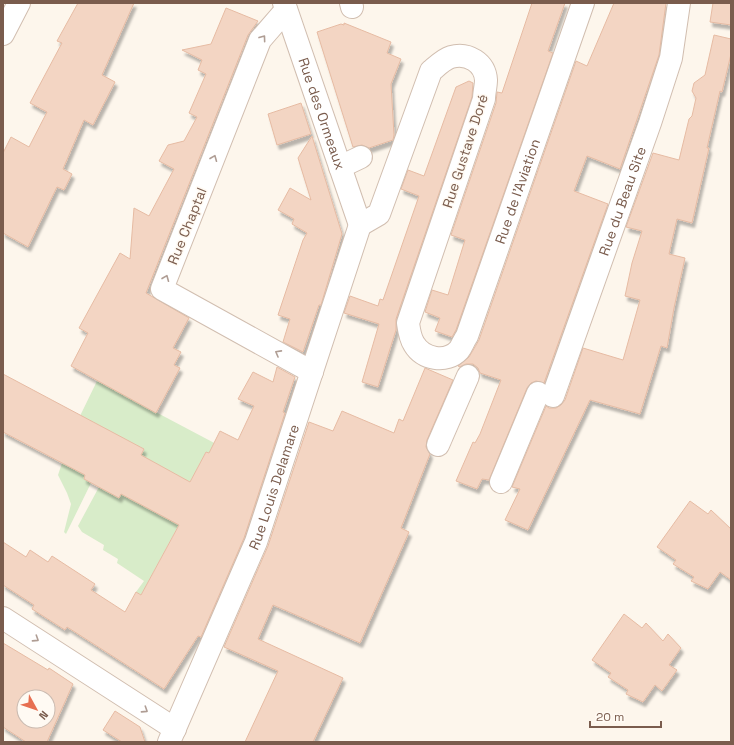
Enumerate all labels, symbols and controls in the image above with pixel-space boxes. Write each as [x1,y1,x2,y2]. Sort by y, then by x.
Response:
one-way arrow [258,35,265,42]
street label: Rue des Ormeaux [294,55,349,172]
street label: Rue Gustave Doré [438,92,492,210]
street label: Rue de l'Aviation [491,136,544,246]
street label: Rue du Beau Site [595,144,650,258]
one-way arrow [209,154,217,161]
street label: Rue Chaptal [163,185,211,267]
one-way arrow [161,275,169,282]
one-way arrow [275,350,282,358]
street label: Rue Louis Delamare [245,422,303,553]
one-way arrow [32,635,39,642]
north arrow [16,689,56,729]
scale bar [590,703,661,729]
one-way arrow [141,705,148,712]
text: N [36,708,51,723]
text: 20 m [596,709,624,725]

